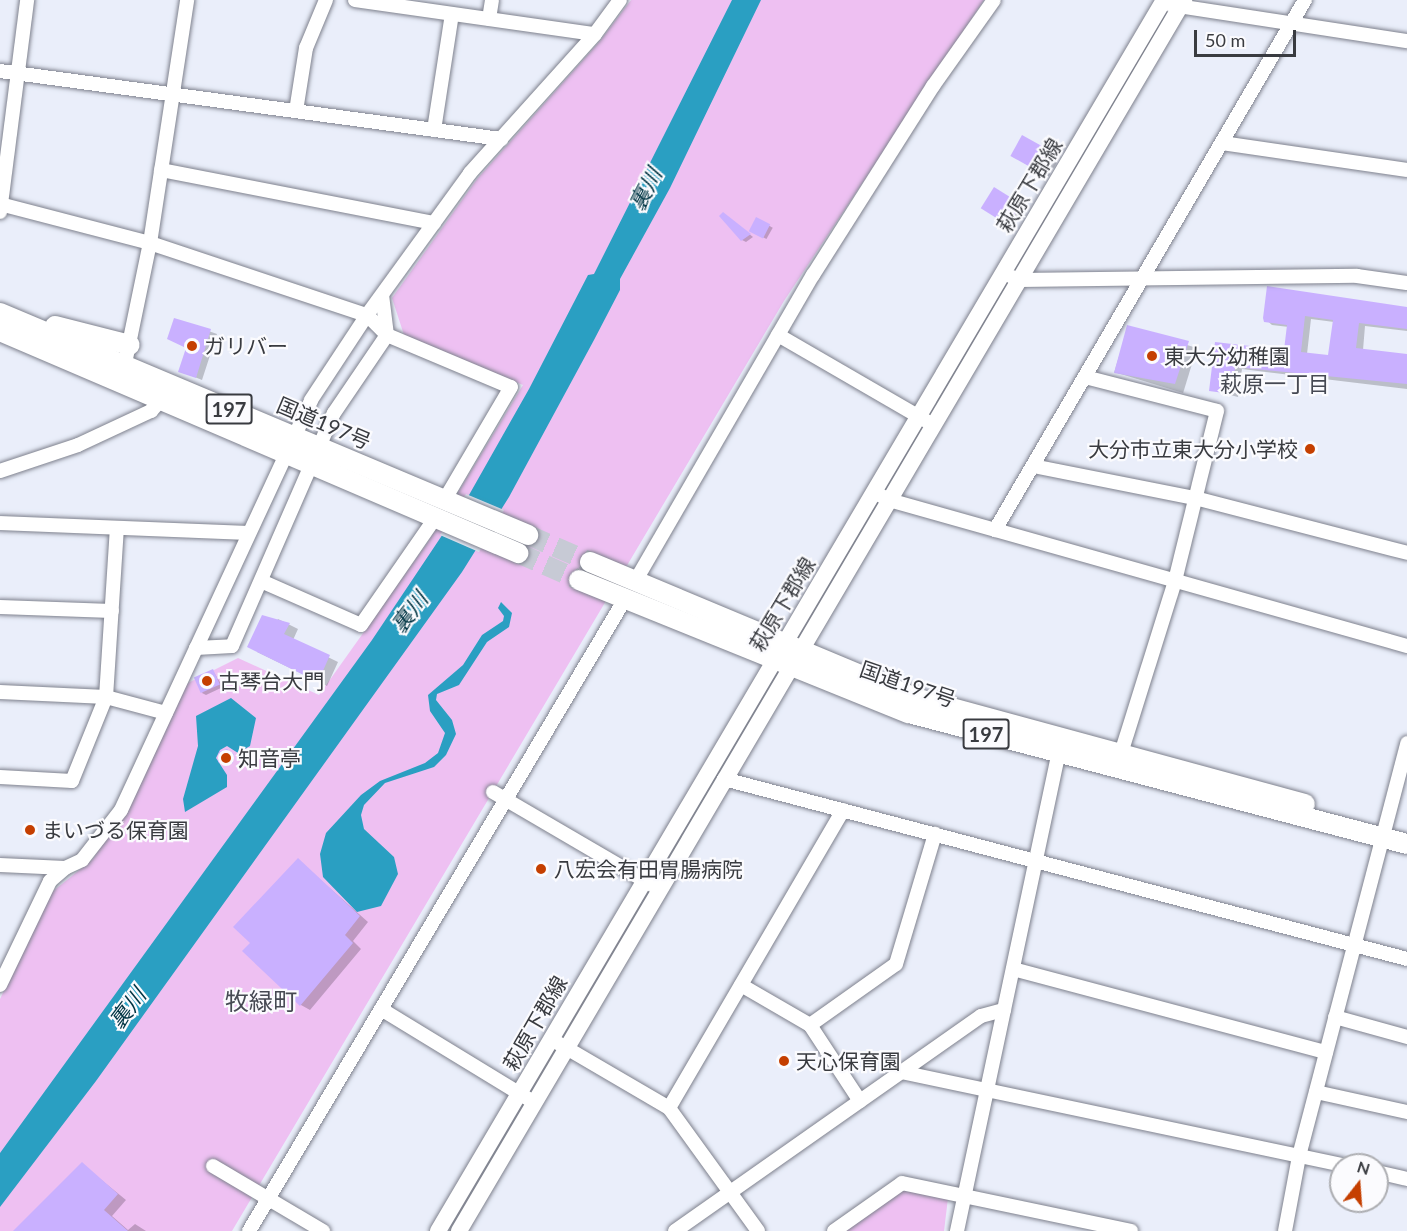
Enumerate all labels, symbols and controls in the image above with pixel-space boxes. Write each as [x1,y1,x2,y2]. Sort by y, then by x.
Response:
scale bar [1197,18,1299,56]
text: 50 m [1205,29,1245,51]
street label: 萩原下郡線 [991,134,1067,236]
water label: 裏川 [623,163,667,215]
place label: ガリバー [204,333,288,359]
marker: ガリバー [185,339,199,353]
place label: 東大分幼稚園 [1164,343,1290,369]
marker: 東大分幼稚園 [1145,349,1159,363]
district label: 萩原一丁目 [1220,371,1330,397]
road number: 197 [205,392,253,426]
street label: 国道197号 [273,392,375,454]
place label: 大分市立東大分小学校 [1088,436,1298,462]
marker: 大分市立東大分小学校 [1303,442,1317,456]
street label: 萩原下郡線 [744,553,820,655]
water label: 裏川 [385,586,433,638]
street label: 国道197号 [857,656,959,712]
place label: 古琴台大門 [219,668,324,694]
marker: 古琴台大門 [200,674,214,688]
road number: 197 [962,717,1010,751]
place label: 知音亭 [238,745,301,771]
marker: 知音亭 [219,751,233,765]
place label: まいづる保育園 [42,817,189,843]
marker: まいづる保育園 [23,823,37,837]
place label: 八宏会有田胃腸病院 [554,856,743,882]
marker: 八宏会有田胃腸病院 [532,860,550,878]
street label: 萩原下郡線 [498,971,572,1075]
water label: 裏川 [103,982,151,1034]
district label: 牧緑町 [225,987,297,1015]
place label: 天心保育園 [796,1048,901,1074]
marker: 天心保育園 [777,1054,791,1068]
north arrow [1329,1153,1389,1213]
text: N [1355,1156,1372,1178]

